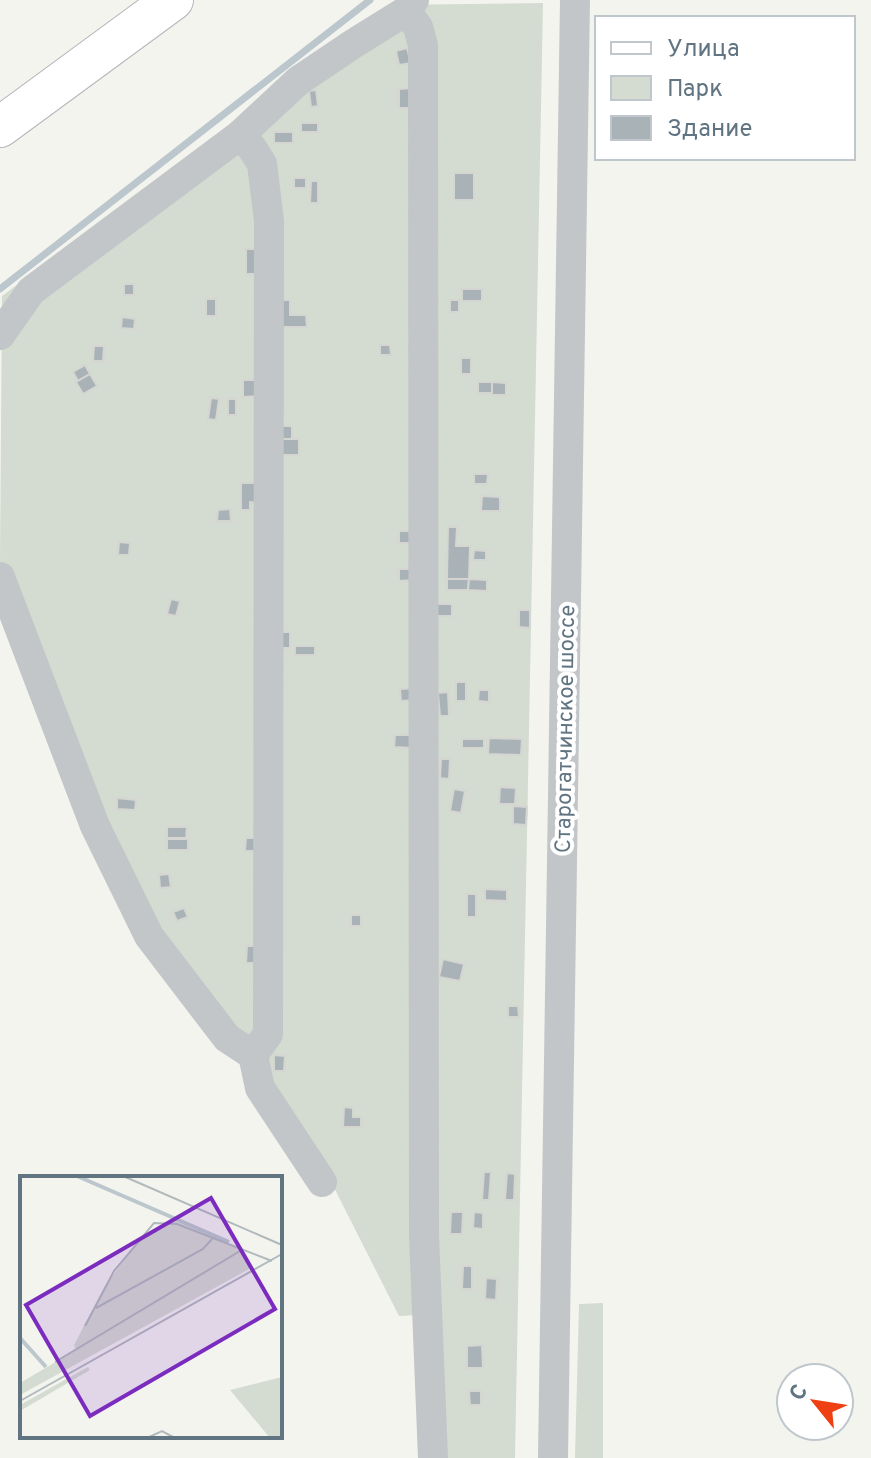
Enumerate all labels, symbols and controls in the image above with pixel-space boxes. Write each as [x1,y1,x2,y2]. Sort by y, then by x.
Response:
legend [595,16,855,160]
text: Улица [667,35,740,65]
text: Парк [667,75,723,105]
text: Здание [667,115,753,145]
street label: Старогатчинское шоссе [551,605,582,853]
inset map [20,1176,282,1438]
north arrow [775,1362,855,1442]
text: С [785,1380,815,1406]

